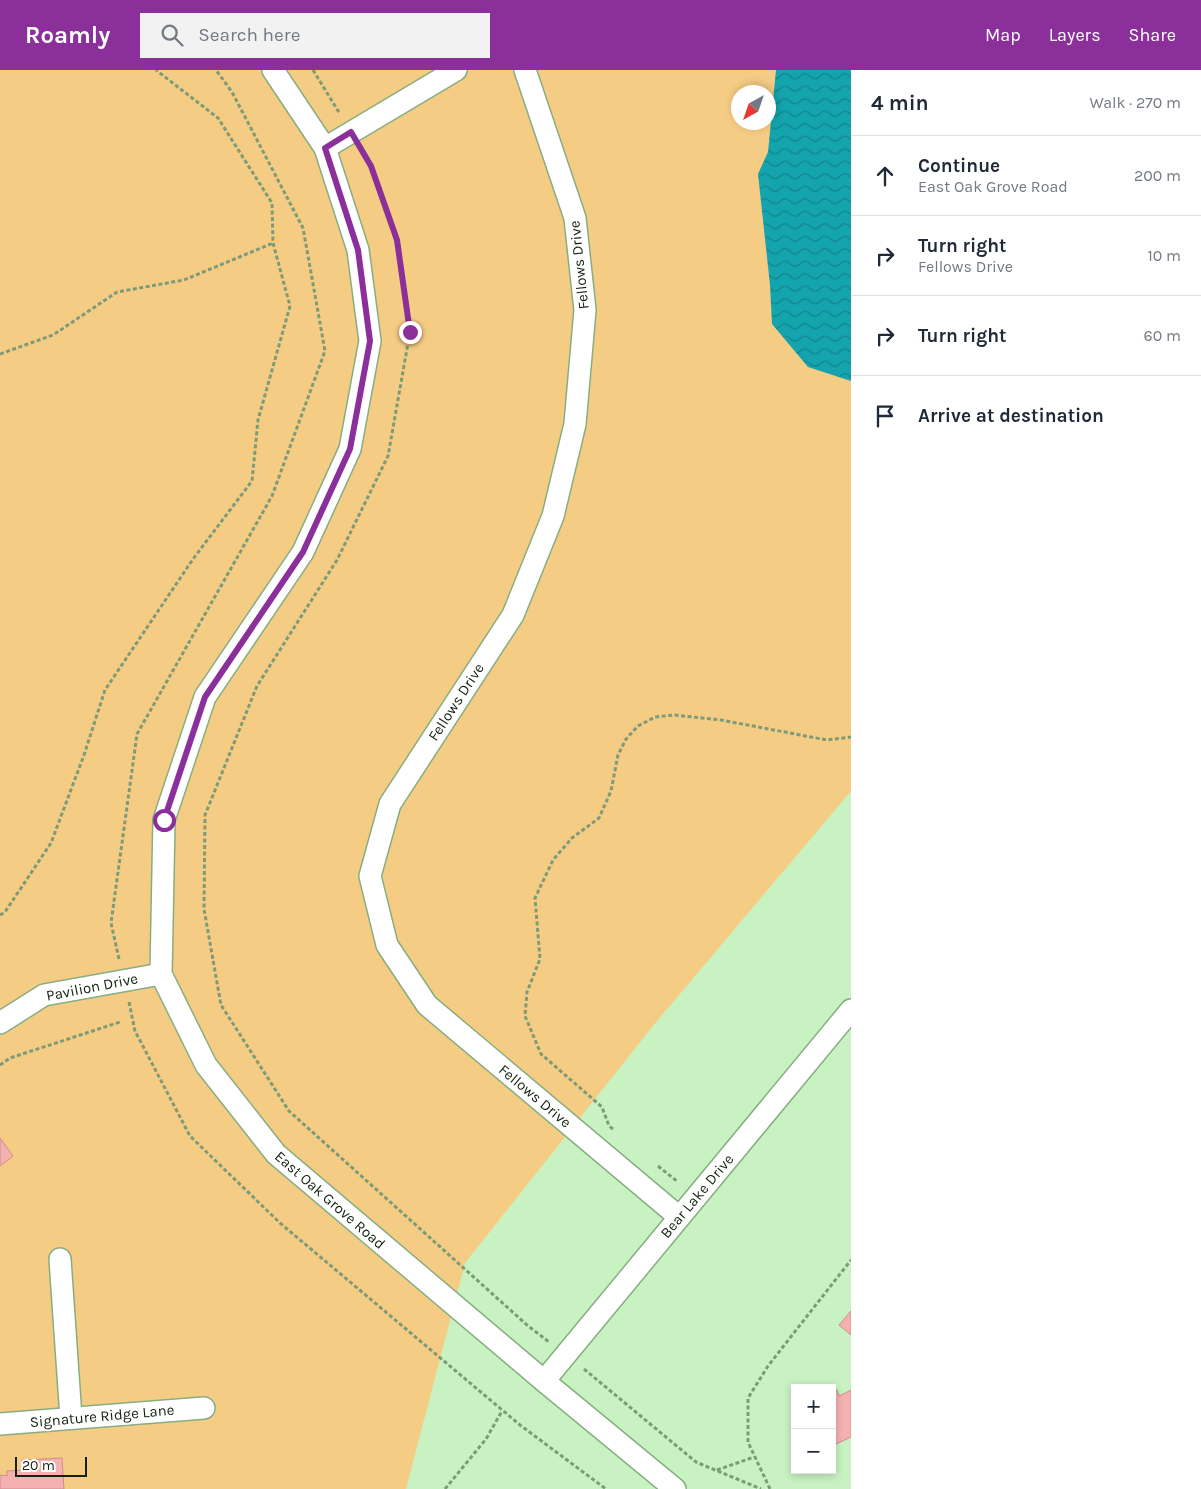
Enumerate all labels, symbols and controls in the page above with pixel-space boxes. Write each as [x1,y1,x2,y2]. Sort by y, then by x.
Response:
search box [140,13,490,58]
text: Roamly [25,21,110,49]
icon: search [158,21,186,49]
text: Search here [198,24,300,46]
text: Map [985,24,1021,46]
text: Layers [1049,24,1101,46]
text: Share [1129,24,1176,46]
north arrow [731,85,776,130]
text: 4 min [871,91,929,115]
text: Walk · 270 m [1089,93,1181,112]
text: Continue [918,155,1000,177]
icon: ahead [871,162,899,190]
text: 200 m [1134,166,1181,185]
text: East Oak Grove Road [918,177,1068,196]
street label: Fellows Drive [565,220,593,310]
text: Turn right [918,235,1007,257]
icon: right [871,242,899,270]
text: 10 m [1147,246,1181,265]
text: Fellows Drive [918,257,1013,276]
route end [399,321,422,344]
icon: right [871,322,899,350]
text: Turn right [918,325,1007,347]
text: 60 m [1144,326,1181,345]
icon: arrive [871,402,899,430]
text: Arrive at destination [918,405,1104,427]
street label: Fellows Drive [424,660,488,744]
route start [153,809,176,832]
street label: Pavilion Drive [45,969,139,1005]
street label: Fellows Drive [495,1060,575,1132]
street label: East Oak Grove Road [271,1147,389,1253]
street label: Bear Lake Drive [657,1150,737,1242]
map controls [791,1384,836,1474]
button: + [791,1384,836,1429]
street label: Signature Ridge Lane [29,1401,175,1431]
button: − [791,1429,836,1474]
scale bar [15,1454,88,1477]
text: 20 m [22,1457,55,1474]

